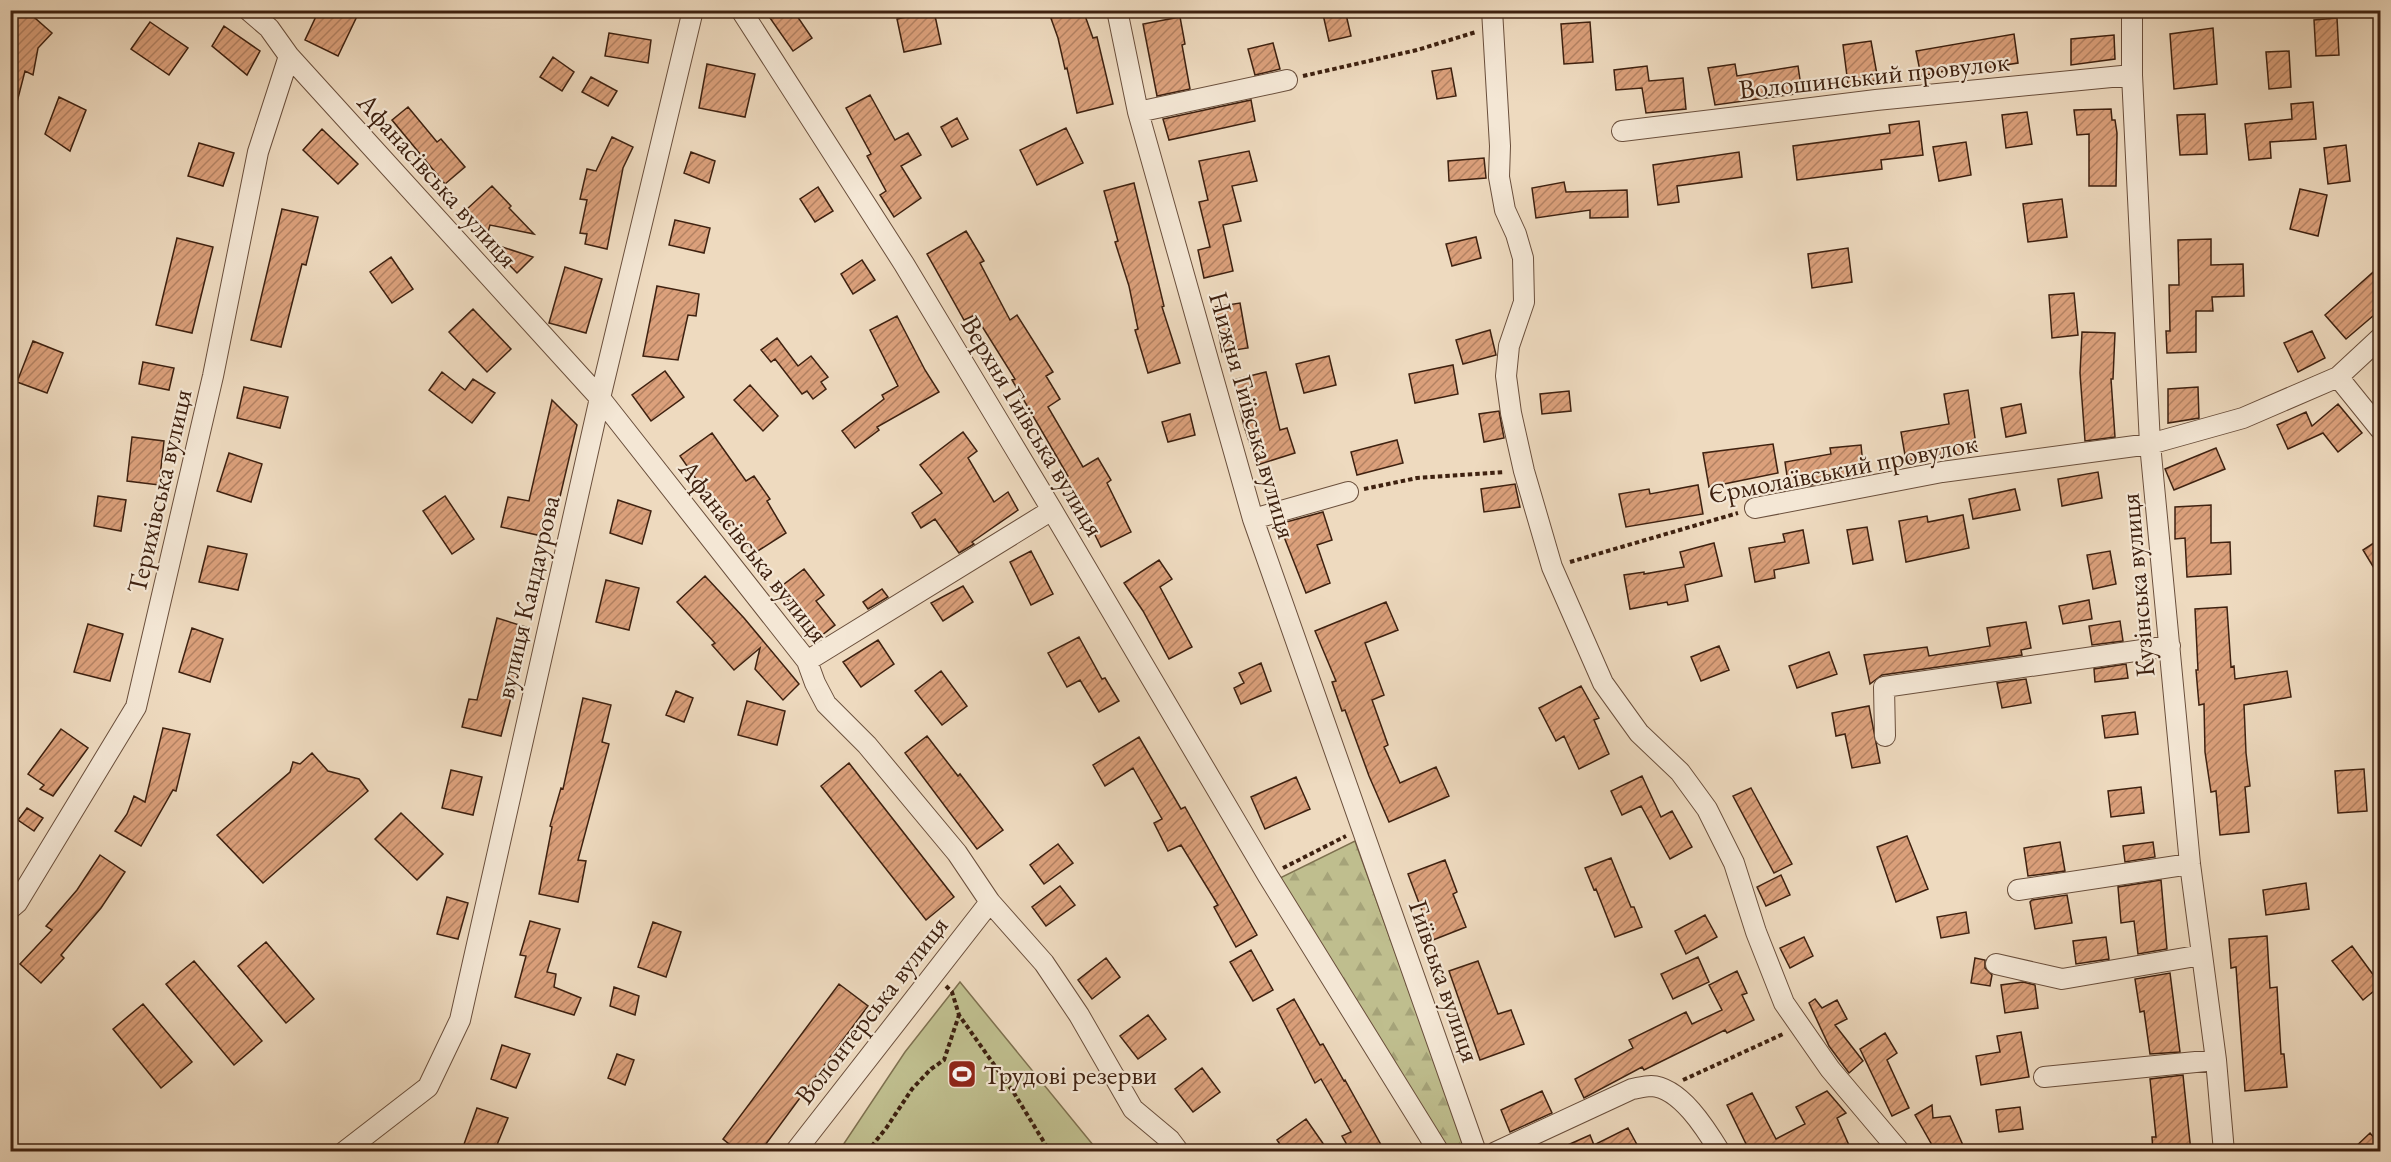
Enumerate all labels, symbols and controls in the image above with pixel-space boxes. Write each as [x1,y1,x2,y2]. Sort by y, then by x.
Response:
street label: Волошинський провулок [1737,43,2011,107]
street label: Афанасівська вулиця [349,84,526,275]
street label: Нижня Гиївська вулиця [1201,287,1305,543]
street label: Верхня Гиївська вулиця [953,309,1113,543]
street label: Терихівська вулиця [118,385,200,597]
street label: Єрмолаївський провулок [1706,425,1980,511]
street label: Афанасівська вулиця [671,451,837,650]
street label: вулиця Кандаурова [487,492,567,702]
street label: Кузінська вулиця [2112,492,2162,678]
street label: Гиївська вулиця [1401,896,1489,1066]
street label: Волонтерська вулиця [786,909,956,1111]
place label: Трудові резерви [983,1057,1157,1092]
sports icon: Трудові резерви [946,1058,978,1090]

